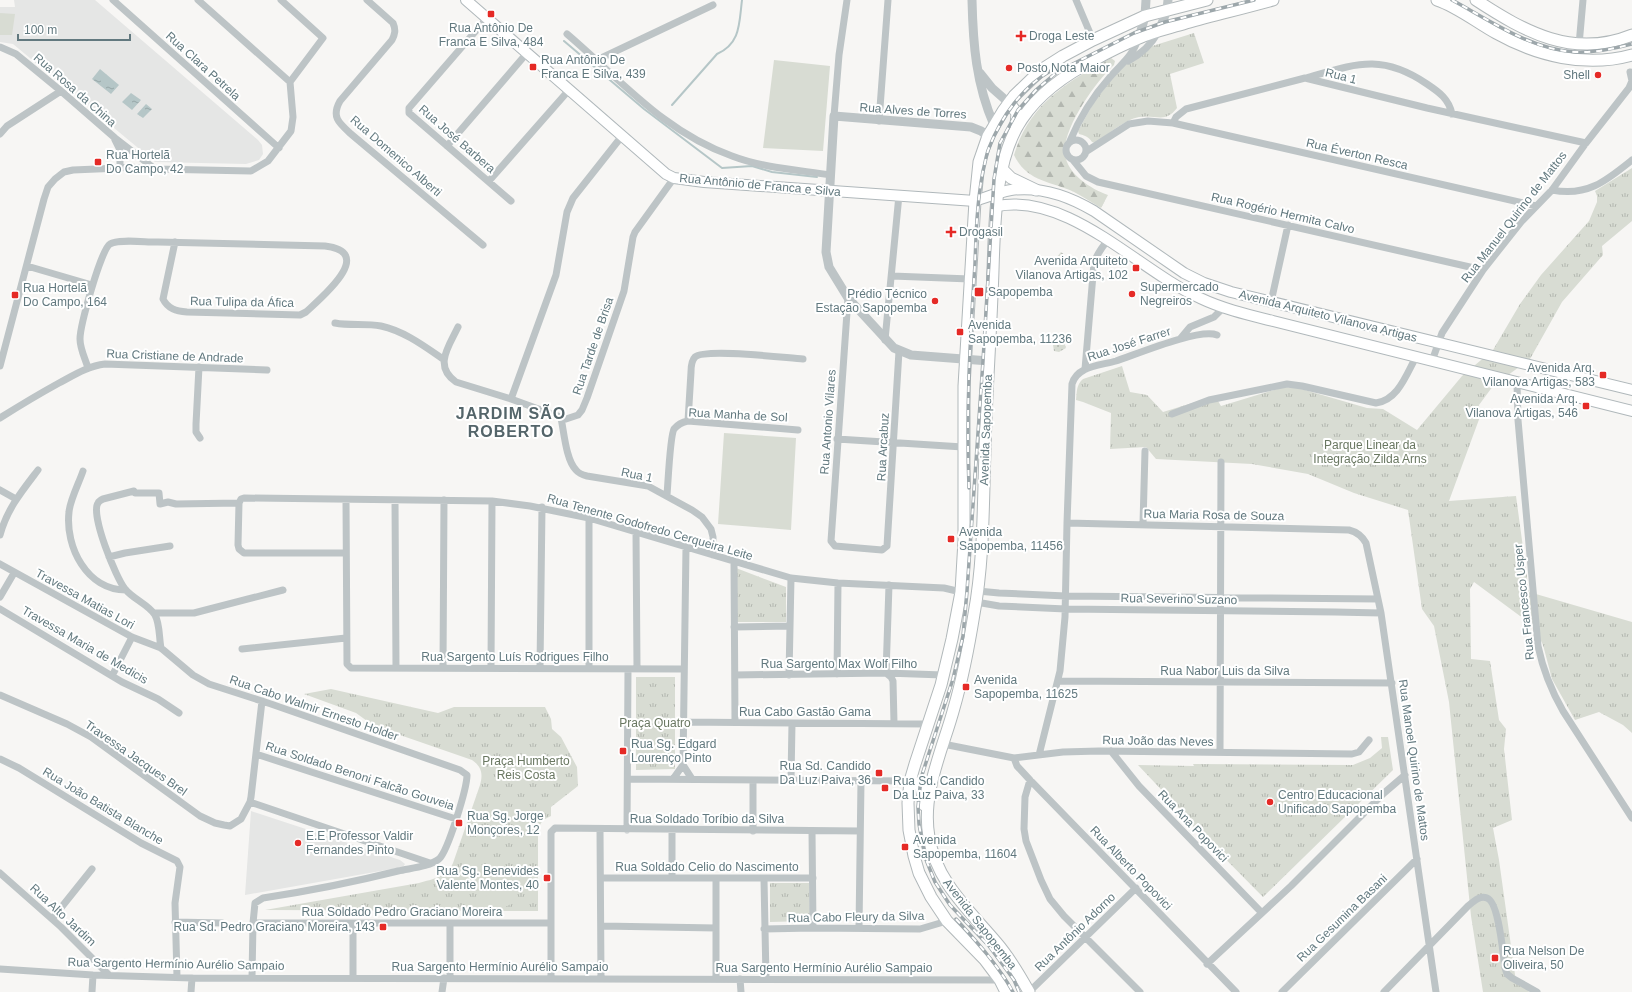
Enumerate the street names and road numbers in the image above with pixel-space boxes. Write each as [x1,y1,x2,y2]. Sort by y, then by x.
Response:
street label: Rua Clara Petrela [163,29,243,103]
street label: Rua Rosa da China [31,50,119,130]
street label: Rua 1 [1324,65,1359,87]
street label: Rua Alves de Torres [859,100,967,122]
street label: Rua José Barbera [416,102,498,176]
street label: Rua Domenico Alberti [348,113,444,199]
street label: Rua Éverton Resca [1305,135,1410,173]
street label: Rua Manuel Quirino de Mattos [1458,149,1570,285]
street label: Rua Antônio de Franca e Silva [679,171,842,199]
street label: Rua Rogério Hermita Calvo [1210,190,1356,236]
street label: Avenida Arquiteto Vilanova Artigas [1238,287,1418,345]
street label: Rua Tulipa da Áfica [190,293,294,310]
street label: Rua Tarde de Brisa [570,295,616,397]
street label: Rua José Farrer [1086,324,1172,364]
street label: Rua Cristiane de Andrade [106,347,244,365]
street label: Rua Antonio Vilares [817,369,839,475]
street label: Avenida Sapopemba [977,374,995,486]
street label: Rua Manha de Sol [688,405,788,425]
street label: Rua Arcabuz [874,412,892,482]
street label: Rua 1 [620,465,654,485]
street label: Rua Tenente Godofredo Cerqueira Leite [546,491,755,563]
street label: Rua Maria Rosa de Souza [1144,507,1285,523]
street label: Rua Francesco Usper [1511,543,1537,661]
street label: Travessa Matias Lori [33,566,137,632]
street label: Rua Severino Suzano [1121,591,1238,607]
street label: Travessa Maria de Medicis [20,603,150,687]
street label: Rua Sargento Luís Rodrigues Filho [421,650,609,664]
street label: Rua Sargento Max Wolf Filho [761,657,918,671]
street label: Rua Nabor Luis da Silva [1160,664,1290,678]
street label: Rua Cabo Walmir Ernesto Holder [228,672,400,744]
street label: Rua Manoel Quirino de Mattos [1396,678,1432,842]
street label: Rua Cabo Gastão Gama [739,705,871,719]
street label: Travessa Jacques Brel [82,717,190,799]
street label: Rua João das Neves [1102,733,1214,749]
street label: Rua Soldado Benoni Falcão Gouveia [264,739,456,813]
street label: Rua João Batista Blanche [40,764,166,848]
street label: Rua Ana Popovici [1155,787,1231,865]
street label: Rua Soldado Toríbio da Silva [630,812,785,826]
street label: Rua Alberto Popovici [1087,823,1175,913]
street label: Rua Soldado Celio do Nascimento [615,860,799,874]
street label: Rua Gesumina Basani [1294,871,1390,965]
street label: Avenida Sapopemba [940,876,1020,972]
street label: Rua Alto Jardim [27,881,99,949]
street label: Rua Antônio Adorno [1032,890,1118,974]
street label: Rua Soldado Pedro Graciano Moreira [302,905,503,919]
street label: Rua Cabo Fleury da Silva [788,909,925,925]
street label: Rua Sargento Hermínio Aurélio Sampaio [67,955,285,973]
street label: Rua Sargento Hermínio Aurélio Sampaio [392,960,609,974]
street label: Rua Sargento Hermínio Aurélio Sampaio [716,961,933,975]

